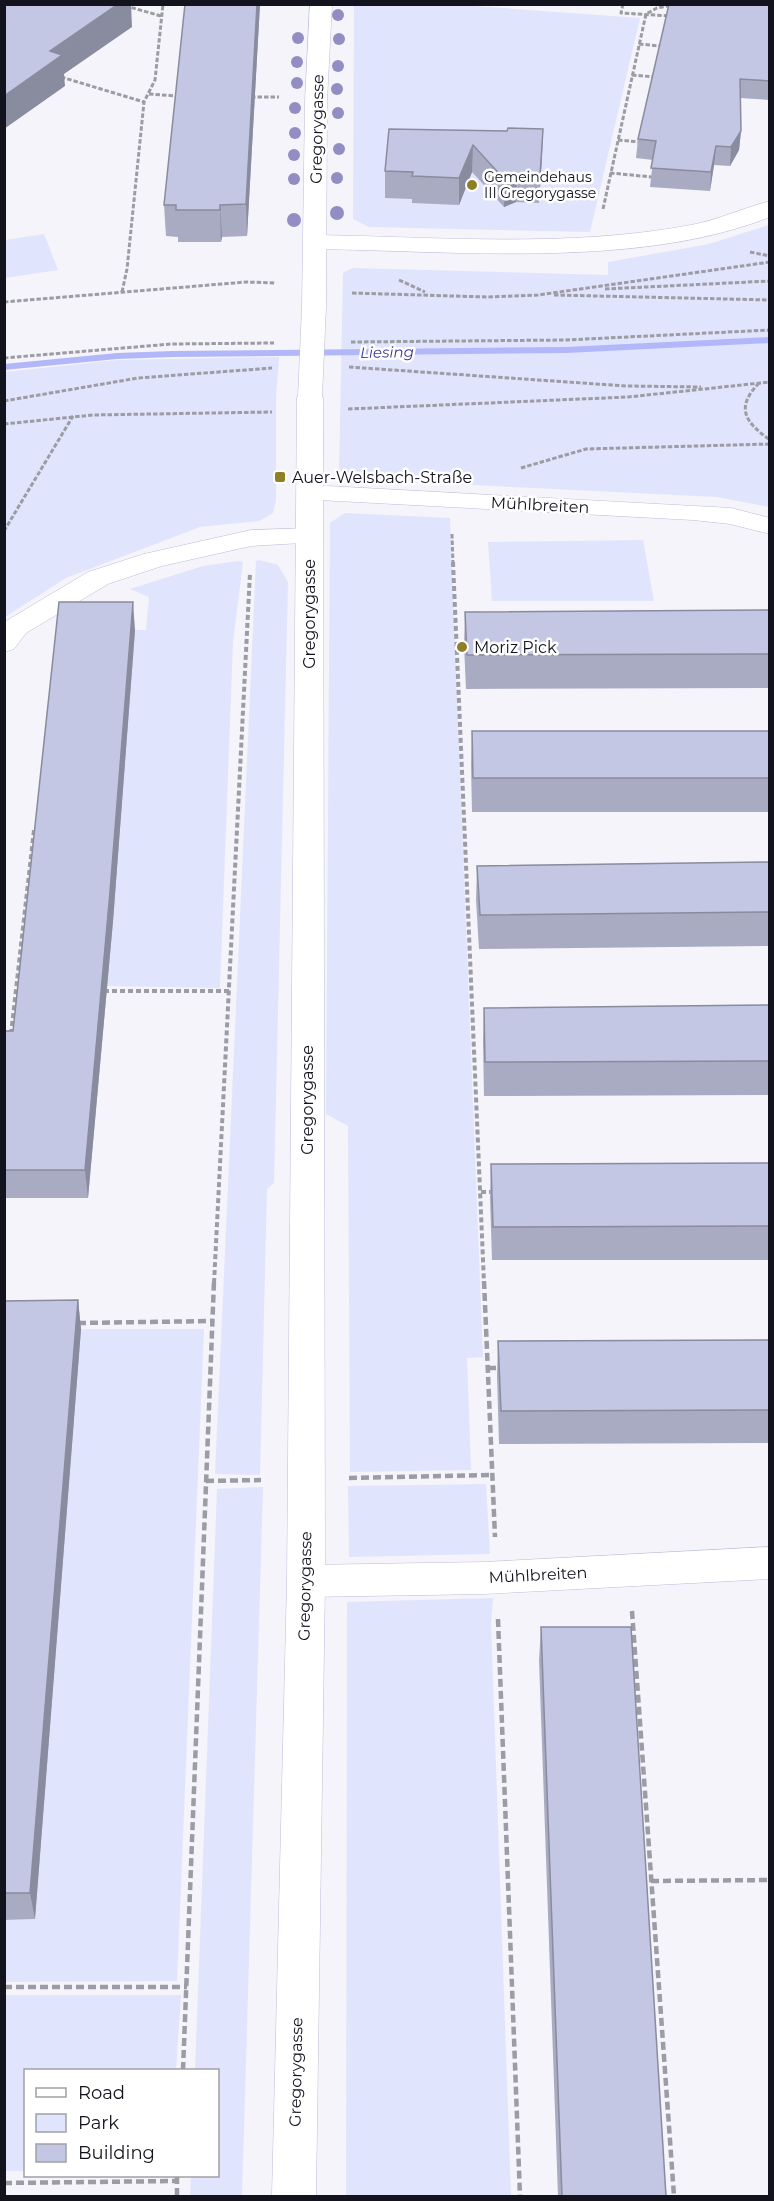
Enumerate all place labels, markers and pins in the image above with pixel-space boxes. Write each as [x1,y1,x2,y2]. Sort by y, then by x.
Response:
place label: Gemeindehaus III Gregorygasse [484,168,596,202]
marker: Gemeindehaus III Gregorygasse [465,178,479,192]
place label: Auer-Welsbach-Straße [292,468,472,487]
marker: Auer-Welsbach-Straße [273,470,287,484]
place label: Moriz Pick [474,638,557,657]
marker: Moriz Pick [455,640,469,654]

